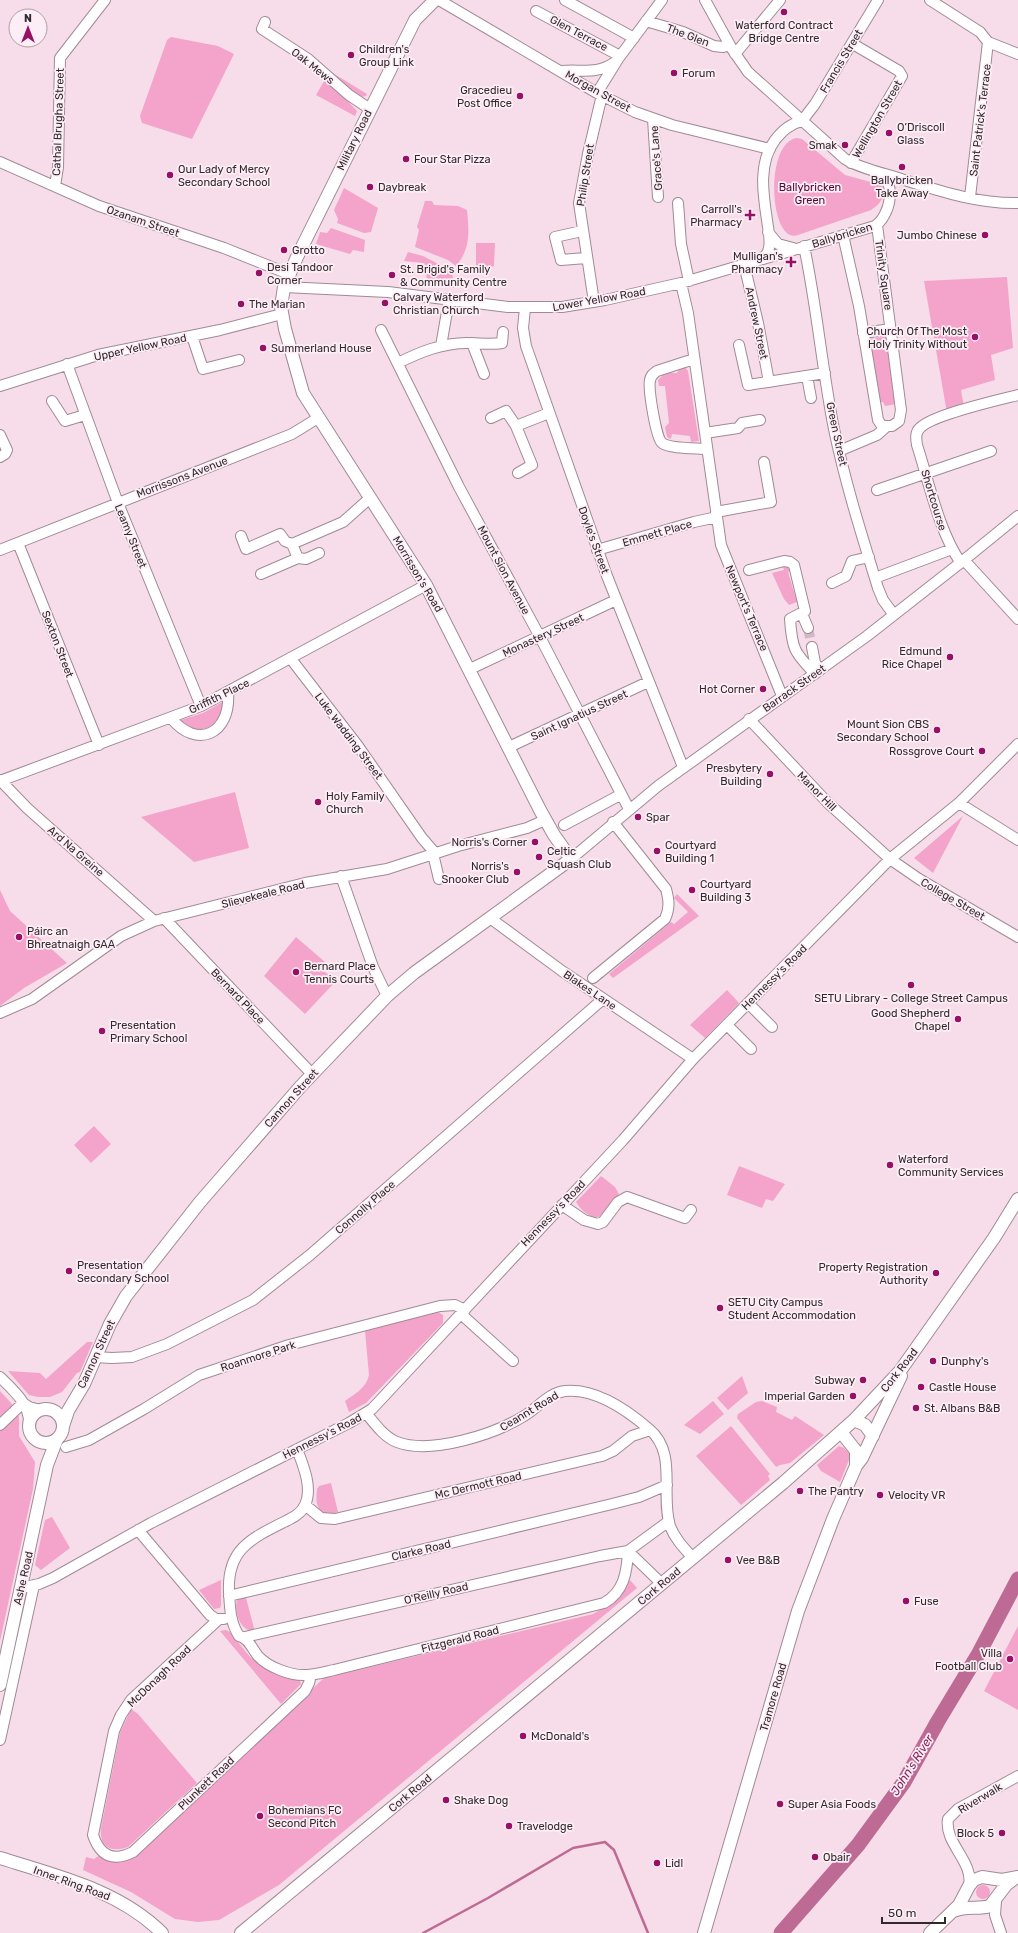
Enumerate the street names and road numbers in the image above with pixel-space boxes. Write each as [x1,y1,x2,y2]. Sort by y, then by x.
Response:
street label: Glen Terrace [548,13,610,54]
street label: The Glen [665,21,711,50]
street label: Francis Street [817,26,866,95]
street label: Oak Mews [289,46,337,87]
street label: Saint Patrick's Terrace [967,63,994,177]
street label: Cathal Brugha Street [50,67,67,176]
street label: Morgan Street [563,68,633,115]
street label: Wellington Street [850,77,905,161]
street label: Military Road [334,108,375,173]
street label: Grace's Lane [648,125,665,191]
street label: Philip Street [574,142,597,207]
street label: Ozanam Street [105,203,182,240]
street label: Ballybricken [810,220,874,251]
street label: Trinity Square [872,239,895,311]
street label: Lower Yellow Road [551,285,647,314]
street label: Andrew Street [742,286,771,361]
street label: Upper Yellow Road [93,331,188,364]
street label: Green Street [823,401,850,468]
street label: Morrissons Avenue [135,454,230,501]
street label: Shortcourse [918,468,949,532]
street label: Leamy Street [112,502,150,571]
street label: Doyle's Street [575,505,612,576]
street label: Emmett Place [621,517,693,550]
street label: Mount Sion Avenue [475,524,532,617]
street label: Morrisson's Road [390,534,445,615]
street label: Newport's Terrace [723,563,771,653]
street label: Sexton Street [39,609,76,680]
street label: Monastery Street [500,611,587,660]
street label: Barrack Street [760,661,829,715]
street label: Griffith Place [187,676,251,717]
street label: Saint Ignatius Street [529,687,630,744]
street label: Luke Wadding Street [312,691,386,783]
street label: Manor Hill [794,769,839,814]
street label: Ard Na Greine [45,823,106,879]
street label: College Street [918,876,988,924]
street label: Slievekeale Road [220,878,306,911]
street label: Hennessy's Road [739,942,810,1013]
street label: Bernard Place [208,966,267,1027]
street label: Blakes Lane [561,968,619,1013]
street label: Cannon Street [262,1066,321,1130]
street label: Hennessy's Road [518,1177,588,1249]
street label: Connolly Place [333,1178,398,1237]
street label: Cannon Street [75,1317,118,1391]
street label: Roanmore Park [219,1338,298,1375]
street label: Cork Road [878,1346,921,1395]
street label: Ceannt Road [498,1389,561,1434]
street label: Hennessy's Road [280,1411,364,1462]
street label: Mc Dermott Road [433,1469,523,1502]
street label: Clarke Road [390,1537,452,1564]
street label: Ashe Road [11,1550,36,1606]
street label: Cork Road [635,1565,683,1608]
street label: O'Reilly Road [403,1580,470,1607]
street label: Fitzgerald Road [420,1624,500,1655]
street label: McDonagh Road [125,1643,194,1710]
street label: Tramore Road [757,1661,789,1733]
street label: Plunkett Road [176,1754,237,1813]
street label: Cork Road [386,1772,434,1815]
street label: Riverwalk [956,1780,1005,1817]
street label: Inner Ring Road [32,1864,112,1903]

